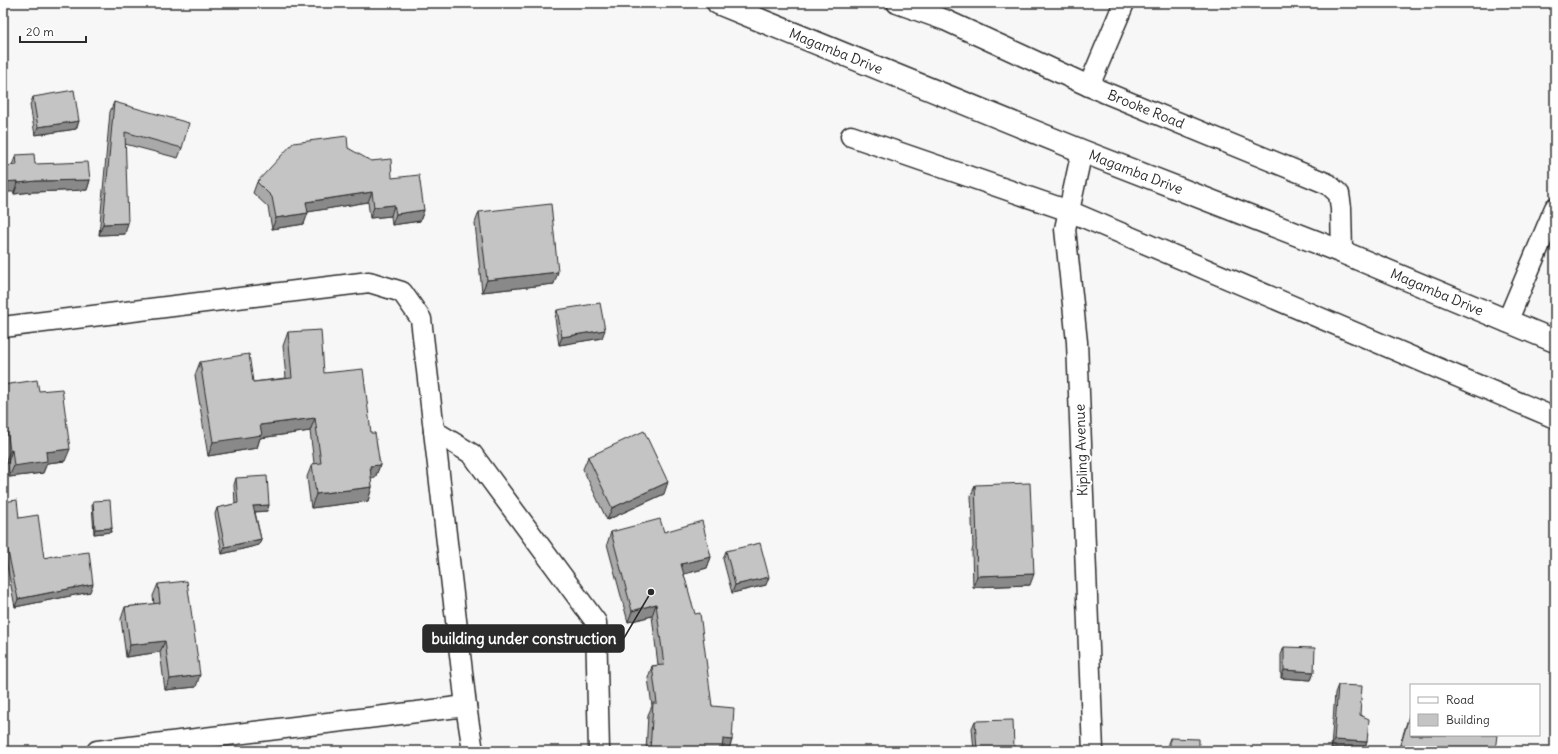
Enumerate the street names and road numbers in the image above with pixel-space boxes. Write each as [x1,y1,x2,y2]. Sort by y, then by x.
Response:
street label: Magamba Drive [787,24,885,78]
street label: Brooke Road [1105,85,1187,133]
street label: Magamba Drive [1086,146,1186,198]
street label: Magamba Drive [1388,264,1486,320]
street label: Kipling Avenue [1070,404,1092,496]

